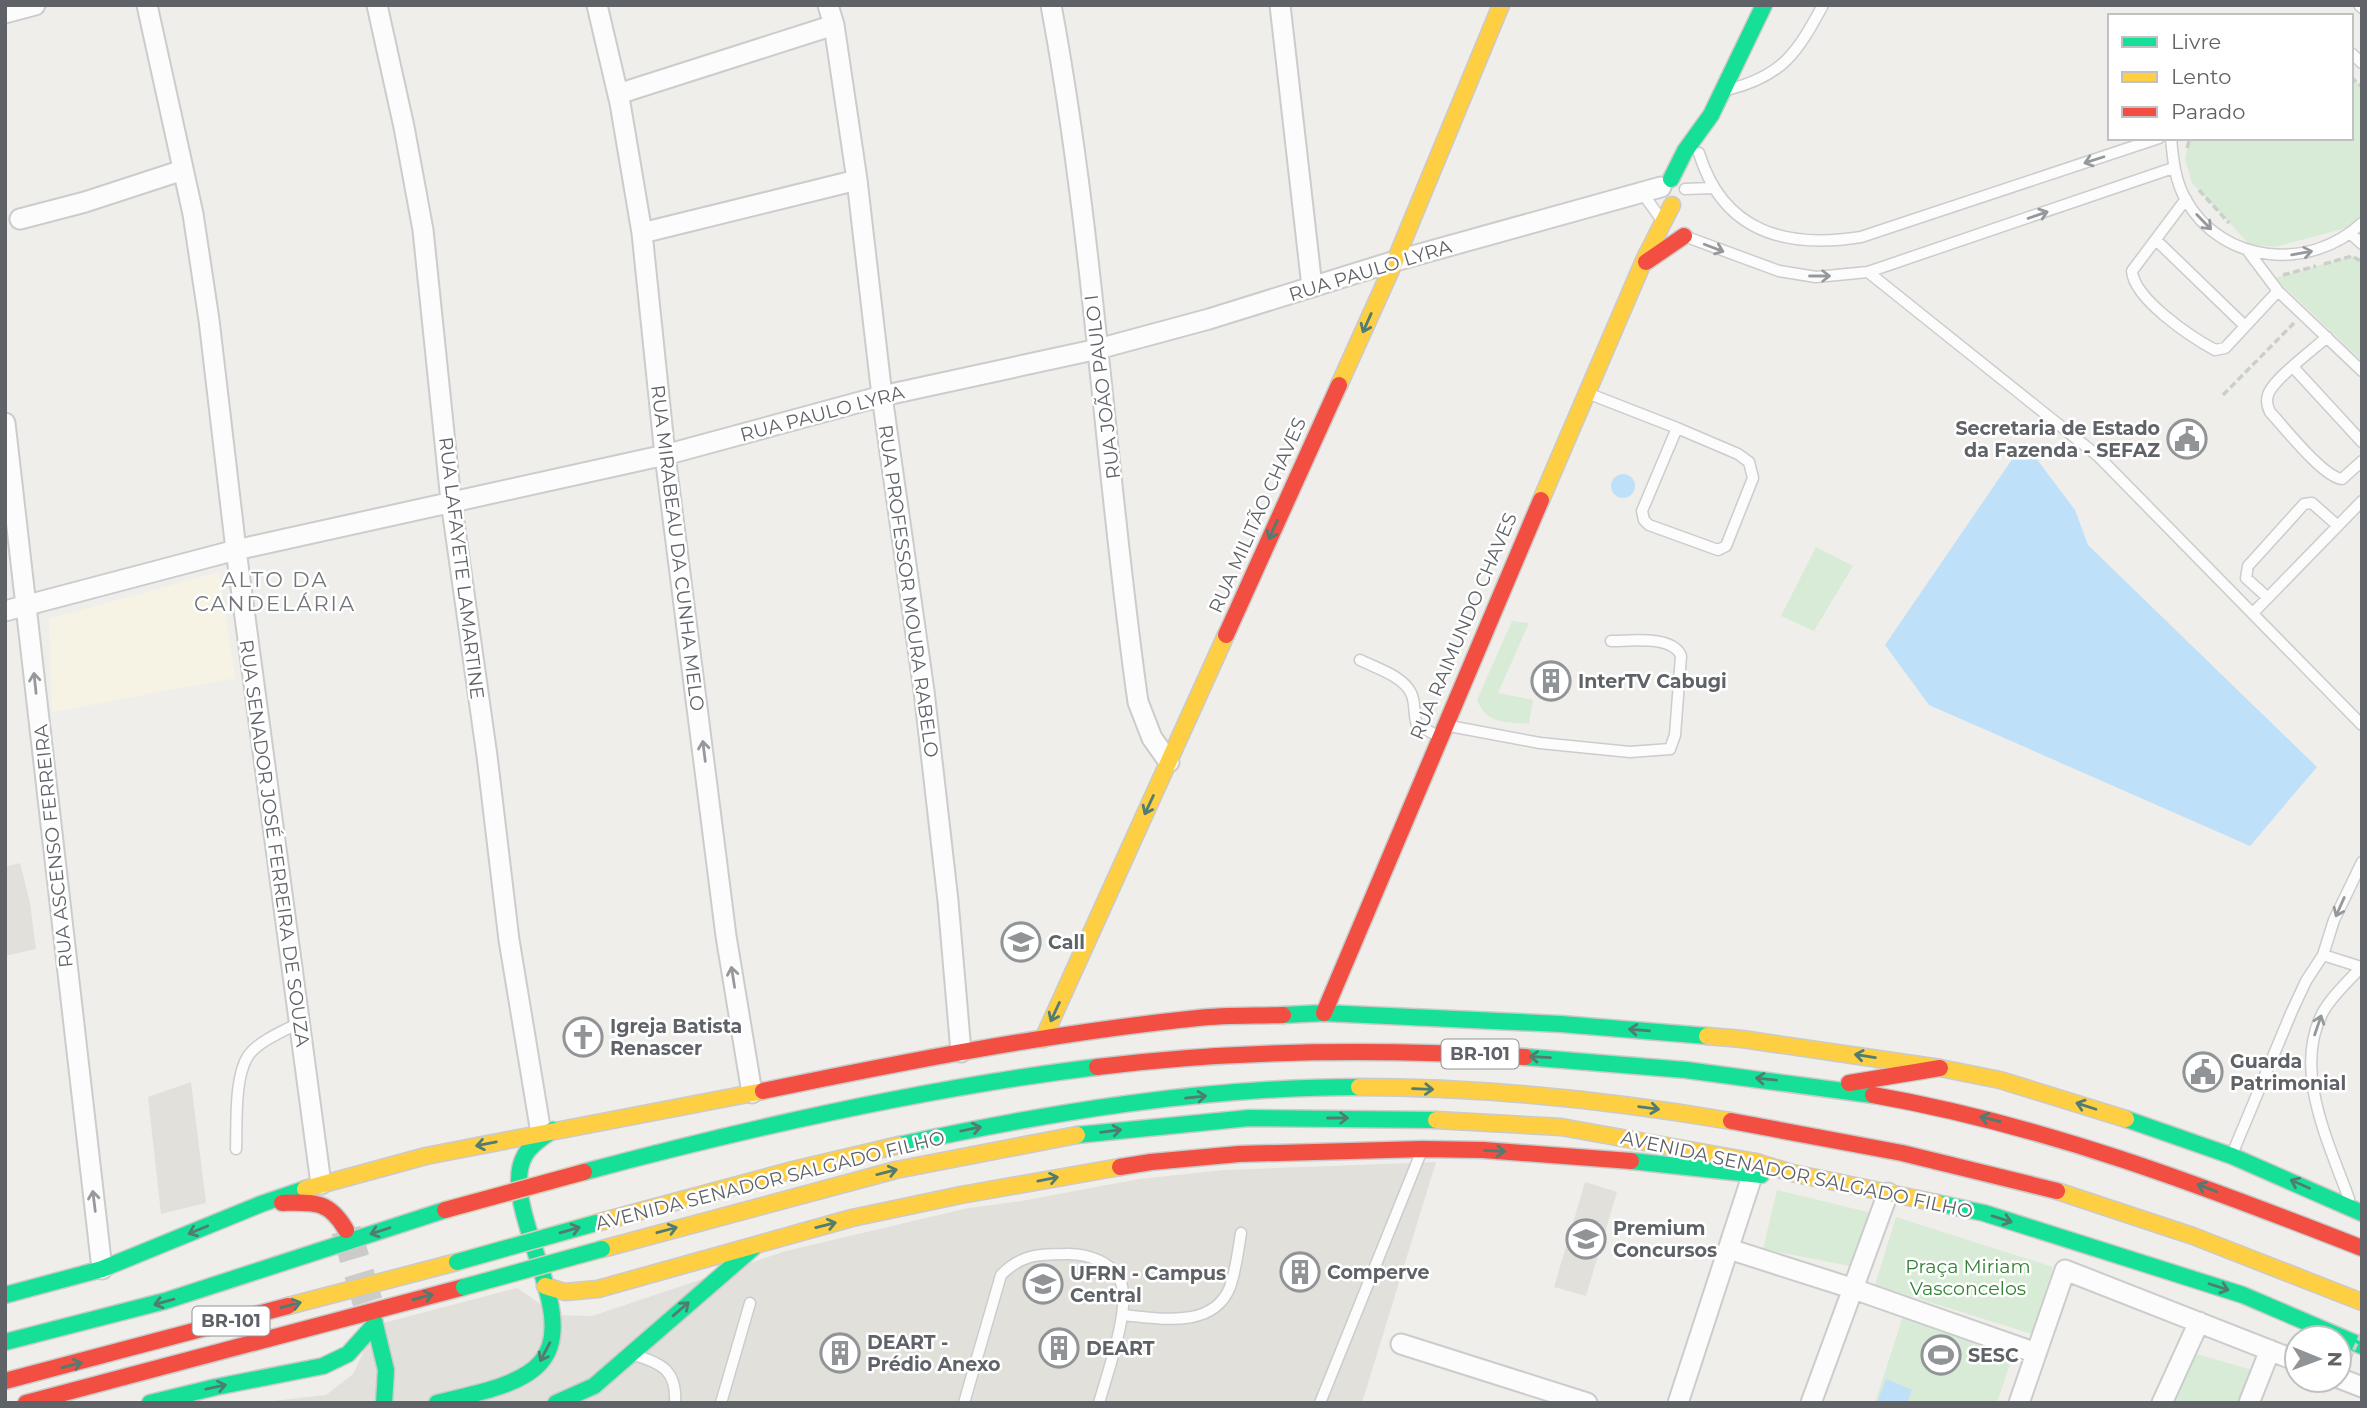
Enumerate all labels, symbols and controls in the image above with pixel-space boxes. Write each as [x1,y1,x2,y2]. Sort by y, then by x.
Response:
legend [2108,14,2353,140]
text: Livre [2171,29,2221,54]
text: Lento [2171,64,2231,89]
text: Parado [2171,99,2246,124]
one-way arrow [2084,154,2106,167]
one-way arrow [2027,208,2049,221]
one-way arrow [2195,213,2212,230]
street label: RUA PAULO LYRA [1286,235,1455,306]
one-way arrow [1703,242,1725,255]
one-way arrow [2290,246,2312,259]
one-way arrow [1808,269,1831,283]
street label: RUA JOÃO PAULO I [1080,293,1125,480]
one-way arrow [1360,312,1373,333]
street label: RUA PAULO LYRA [738,380,907,446]
street label: RUA MIRABEAU DA CUNHA MELO [646,384,709,713]
street label: RUA MILITÃO CHAVES [1204,414,1311,617]
place label: Secretaria de Estado da Fazenda - SEFAZ [1955,417,2160,462]
public building icon: Secretaria de Estado da Fazenda - SEFAZ [2166,418,2208,460]
street label: RUA PROFESSOR MOURA RABELO [874,423,943,759]
street label: RUA LAFAYETE LAMARTINE [434,436,489,701]
street label: RUA RAIMUNDO CHAVES [1405,509,1522,743]
one-way arrow [1266,519,1279,541]
district label: ALTO DA CANDELÁRIA [194,567,356,616]
street label: RUA SENADOR JOSÉ FERREIRA DE SOUZA [235,638,315,1048]
building icon: InterTV Cabugi [1530,660,1572,702]
place label: InterTV Cabugi [1578,670,1727,693]
one-way arrow [28,672,41,695]
street label: RUA ASCENSO FERREIRA [29,723,78,969]
one-way arrow [697,741,710,763]
one-way arrow [1142,794,1155,815]
one-way arrow [2333,896,2346,917]
school or university icon: Call [1000,921,1042,963]
place label: Call [1048,931,1085,954]
one-way arrow [726,966,739,989]
one-way arrow [1048,1001,1061,1022]
place label: Igreja Batista Renascer [610,1015,742,1060]
one-way arrow [2313,1015,2325,1037]
church icon: Igreja Batista Renascer [562,1016,604,1058]
one-way arrow [1628,1023,1651,1036]
road number: BR-101 [1442,1040,1518,1069]
one-way arrow [1854,1049,1877,1062]
place label: Guarda Patrimonial [2230,1050,2346,1095]
one-way arrow [1529,1051,1552,1064]
public building icon: Guarda Patrimonial [2182,1051,2224,1093]
one-way arrow [1755,1073,1778,1086]
one-way arrow [1411,1082,1434,1095]
one-way arrow [1184,1090,1207,1103]
one-way arrow [2076,1098,2098,1111]
one-way arrow [1637,1102,1660,1115]
one-way arrow [1326,1111,1349,1125]
one-way arrow [1979,1112,2002,1125]
one-way arrow [959,1122,982,1136]
one-way arrow [1099,1124,1122,1137]
street label: AVENIDA SENADOR SALGADO FILHO [593,1126,947,1235]
street label: AVENIDA SENADOR SALGADO FILHO [1619,1126,1975,1223]
one-way arrow [475,1137,498,1151]
one-way arrow [1483,1144,1506,1157]
one-way arrow [875,1165,898,1178]
one-way arrow [1036,1172,1059,1185]
one-way arrow [2290,1177,2311,1190]
one-way arrow [2196,1180,2218,1193]
one-way arrow [88,1190,101,1213]
one-way arrow [1991,1213,2013,1226]
place label: Premium Concursos [1613,1217,1717,1262]
one-way arrow [814,1218,837,1231]
school or university icon: Premium Concursos [1565,1218,1607,1260]
one-way arrow [559,1223,581,1236]
one-way arrow [656,1223,678,1236]
one-way arrow [187,1225,209,1238]
one-way arrow [369,1226,391,1239]
building icon: Comperve [1279,1251,1321,1293]
park label: Praça Miriam Vasconcelos [1905,1255,2031,1300]
place label: Comperve [1327,1261,1429,1284]
place label: UFRN - Campus Central [1070,1262,1226,1307]
school or university icon: UFRN - Campus Central [1022,1263,1064,1305]
one-way arrow [2208,1282,2230,1295]
one-way arrow [412,1290,434,1303]
one-way arrow [153,1296,175,1309]
one-way arrow [279,1298,302,1311]
one-way arrow [672,1301,690,1317]
road number: BR-101 [192,1306,270,1336]
north arrow [2283,1324,2353,1394]
building icon: DEART [1038,1327,1080,1369]
place label: DEART - Prédio Anexo [867,1331,1000,1376]
building icon: DEART - Prédio Anexo [819,1332,861,1374]
sports icon: SESC [1920,1334,1962,1376]
place label: DEART [1086,1337,1155,1360]
one-way arrow [538,1341,552,1362]
place label: SESC [1968,1344,2019,1367]
text: N [2323,1351,2346,1367]
one-way arrow [60,1358,82,1371]
one-way arrow [204,1379,227,1393]

